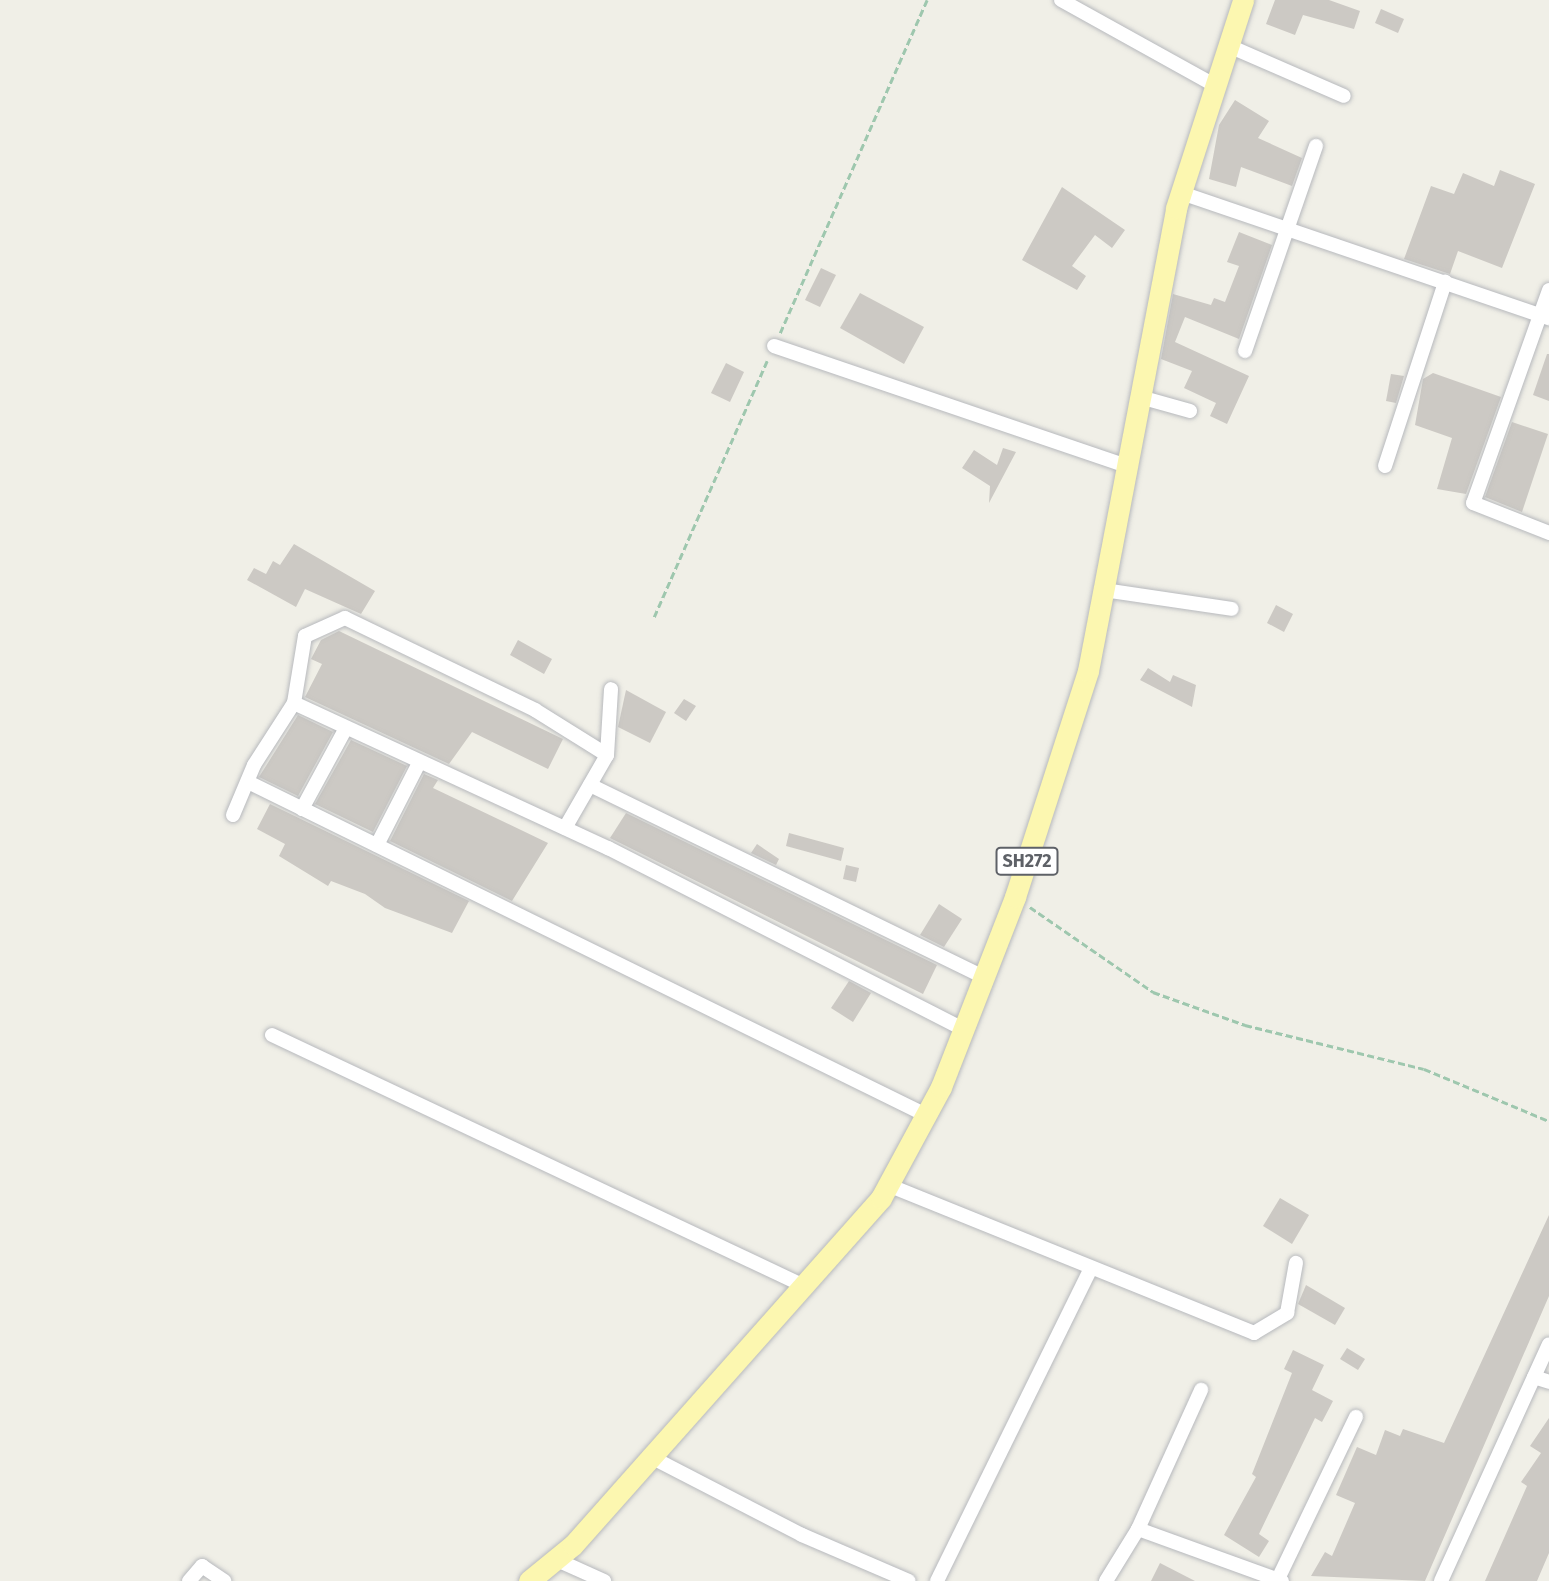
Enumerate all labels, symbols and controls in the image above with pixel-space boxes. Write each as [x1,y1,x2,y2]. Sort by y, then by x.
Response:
road number: SH272 [996,846,1058,876]

